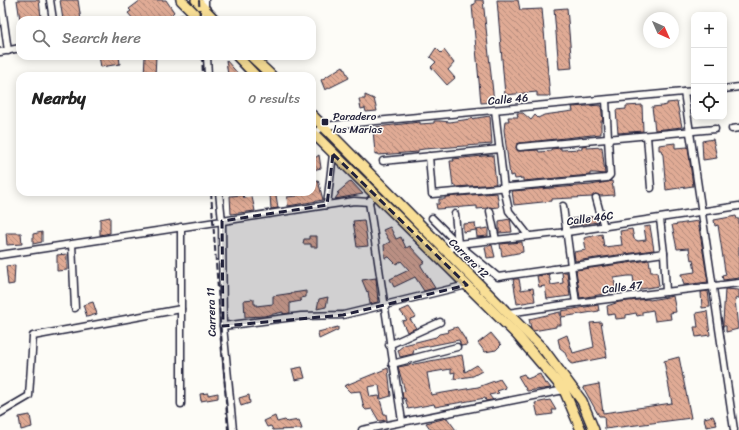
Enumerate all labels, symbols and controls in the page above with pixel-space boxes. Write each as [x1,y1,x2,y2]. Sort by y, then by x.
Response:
north arrow [643,12,679,48]
map controls [691,12,727,120]
button: + [691,12,727,48]
search box [16,16,316,60]
text: Search here [62,25,141,51]
icon: search [30,27,52,49]
button: − [691,48,727,84]
text: Nearby [32,83,86,113]
button: locate [691,84,727,120]
text: 0 results [248,87,300,110]
street label: Calle 46 [487,88,529,111]
place label: Paradero las Marias [333,107,383,139]
marker: Paradero las Marias [320,117,330,127]
street label: Calle 46C [565,206,615,231]
street label: Carrera 12 [444,234,494,284]
street label: Calle 47 [601,276,644,299]
street label: Carrera 11 [201,287,222,337]

